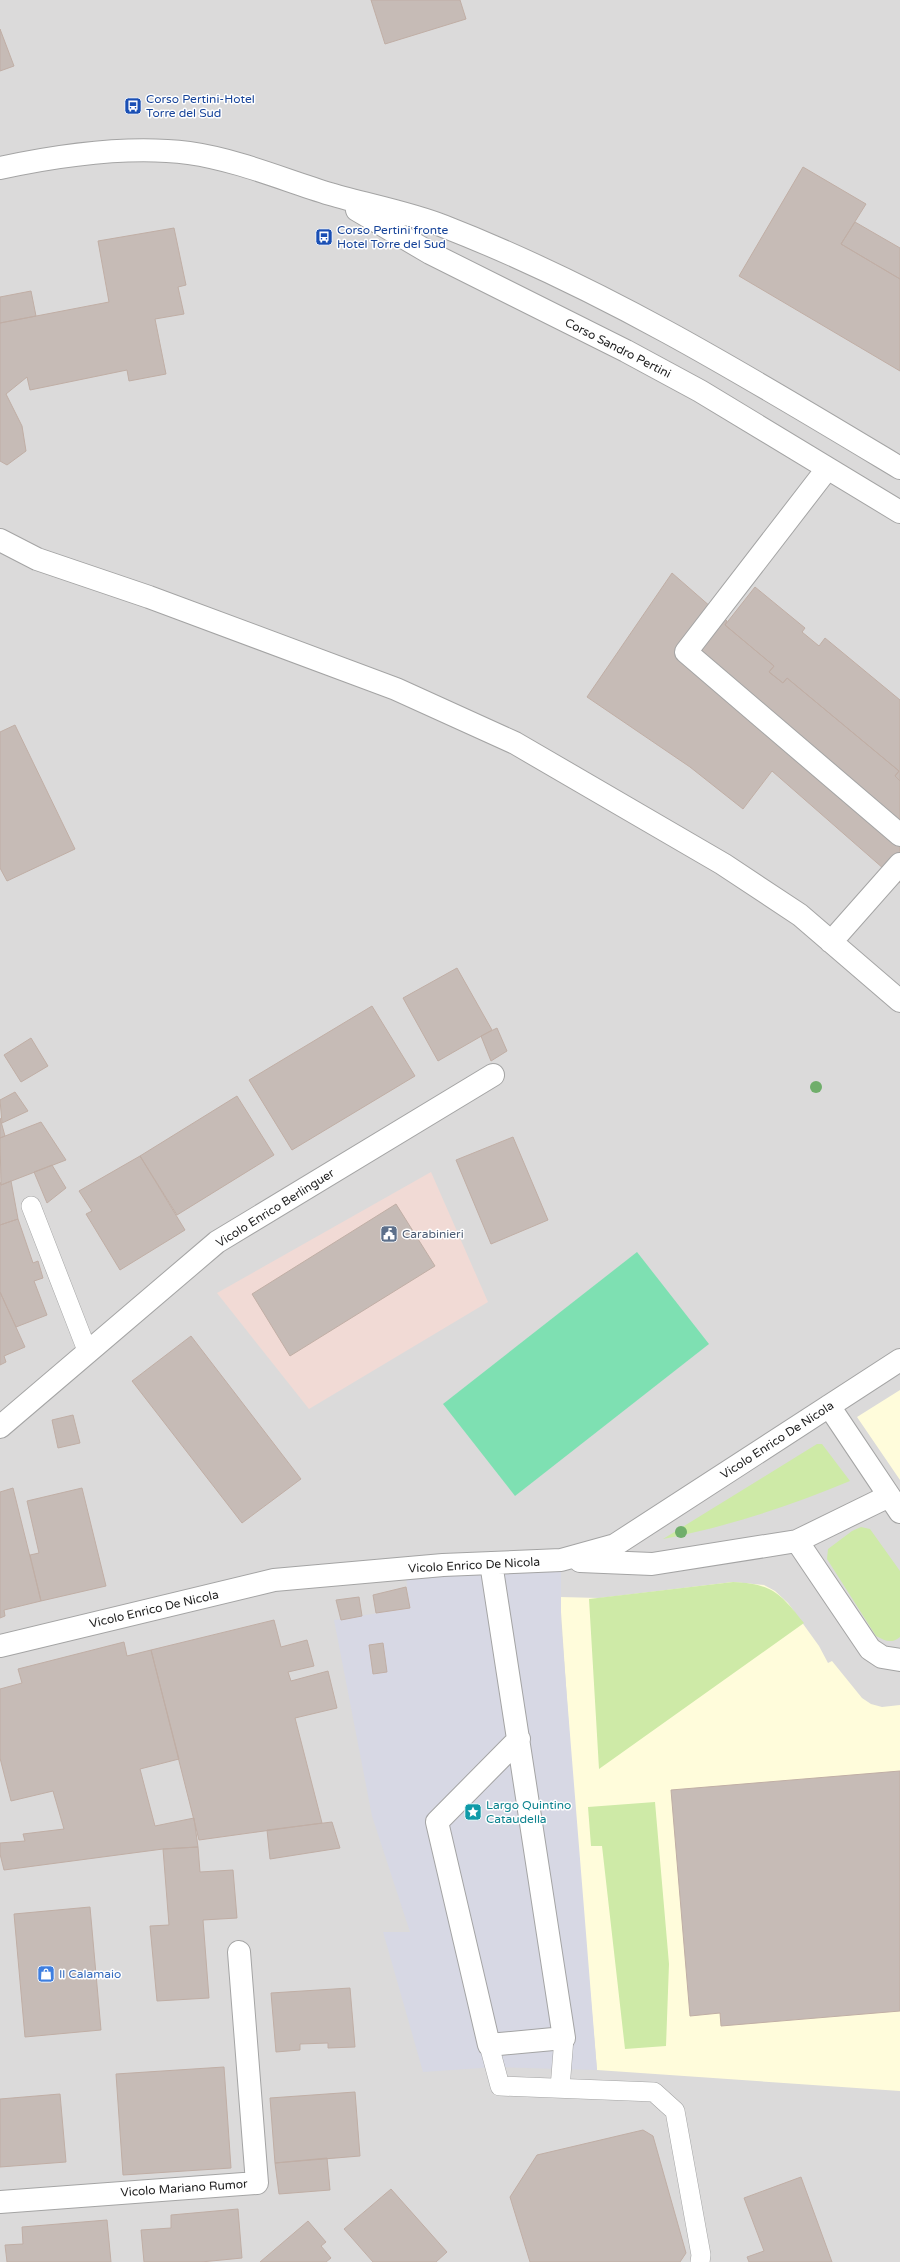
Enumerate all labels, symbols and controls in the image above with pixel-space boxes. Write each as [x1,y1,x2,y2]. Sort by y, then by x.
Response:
place label: Corso Pertini-Hotel Torre del Sud [146,92,255,120]
bus stop icon: Corso Pertini-Hotel Torre del Sud [123,96,143,116]
place label: Corso Pertini fronte Hotel Torre del Sud [337,223,448,251]
bus stop icon: Corso Pertini fronte Hotel Torre del Sud [314,227,334,247]
street label: Corso Sandro Pertini [563,315,673,381]
street label: Vicolo Enrico Berlinguer [213,1166,337,1250]
public building icon: Carabinieri [379,1224,399,1244]
place label: Carabinieri [402,1227,464,1241]
street label: Vicolo Enrico De Nicola [718,1398,836,1482]
street label: Vicolo Enrico De Nicola [408,1555,540,1575]
street label: Vicolo Enrico De Nicola [88,1587,220,1631]
place label: Largo Quintino Cataudella [486,1798,571,1826]
place icon: Largo Quintino Cataudella [463,1802,483,1822]
shop icon: Il Calamaio [36,1964,56,1984]
place label: Il Calamaio [59,1967,121,1981]
street label: Vicolo Mariano Rumor [120,2177,248,2199]

